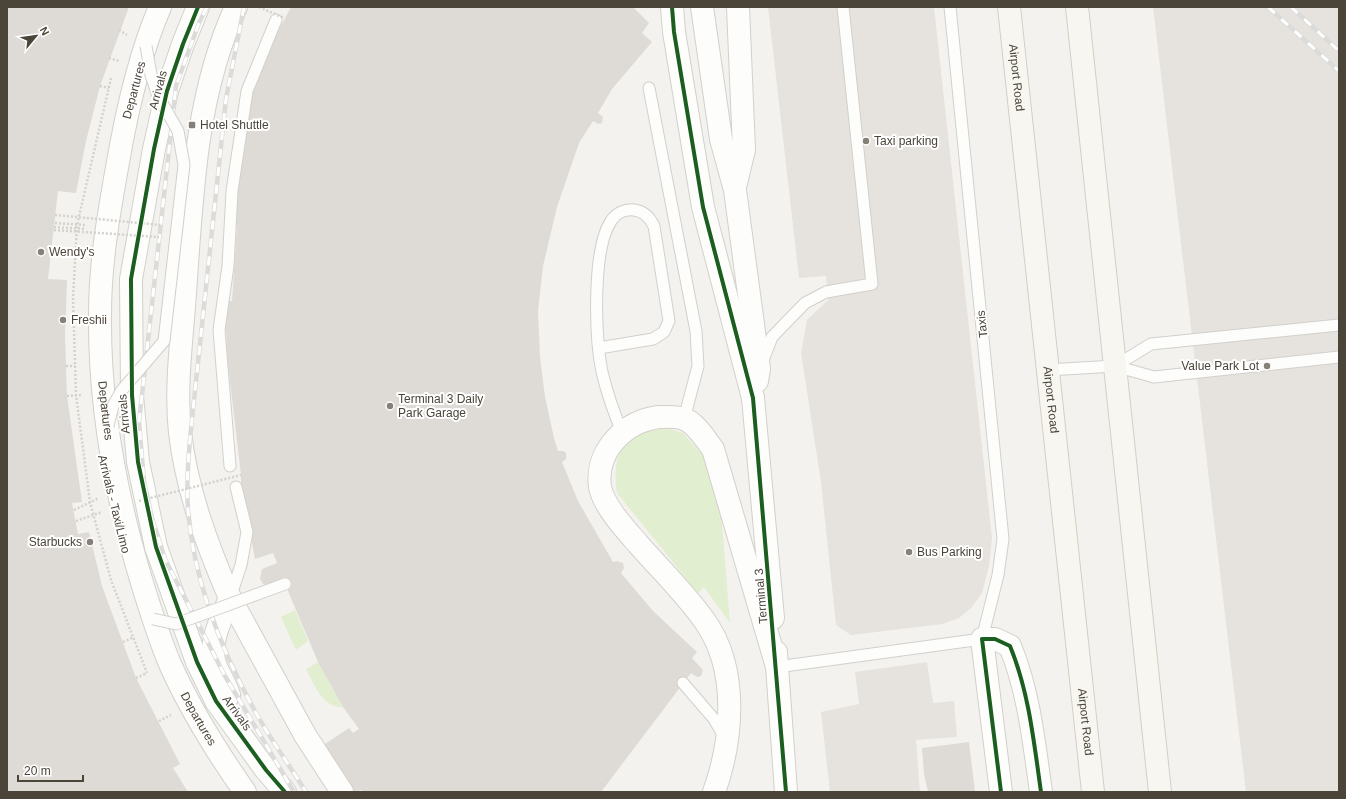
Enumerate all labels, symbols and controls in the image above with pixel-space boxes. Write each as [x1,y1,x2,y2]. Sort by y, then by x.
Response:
north arrow [16,16,56,56]
text: N [38,25,52,38]
street label: Airport Road [1006,43,1027,112]
street label: Departures [120,60,148,120]
street label: Arrivals [146,69,170,111]
place label: Hotel Shuttle [200,118,269,132]
marker: Hotel Shuttle [187,120,197,130]
place label: Taxi parking [874,134,938,148]
marker: Taxi parking [861,136,871,146]
place label: Wendy's [49,245,94,259]
marker: Wendy's [36,247,46,257]
street label: Taxis [974,310,990,338]
place label: Freshii [71,313,107,327]
marker: Freshii [58,315,68,325]
place label: Value Park Lot [1181,359,1260,373]
marker: Value Park Lot [1262,361,1272,371]
street label: Airport Road [1040,365,1062,434]
street label: Departures [95,380,116,441]
place label: Terminal 3 Daily Park Garage [398,392,483,420]
street label: Arrivals [115,393,133,435]
marker: Terminal 3 Daily Park Garage [385,401,395,411]
street label: Arrivals - Taxi/Limo [95,453,133,555]
place label: Starbucks [29,535,82,549]
marker: Starbucks [85,537,95,547]
place label: Bus Parking [917,545,982,559]
marker: Bus Parking [904,547,914,557]
street label: Terminal 3 [752,567,770,624]
street label: Airport Road [1075,688,1096,756]
street label: Departures [178,690,219,748]
street label: Arrivals [220,693,254,733]
scale bar [18,757,83,783]
text: 20 m [24,764,51,778]

